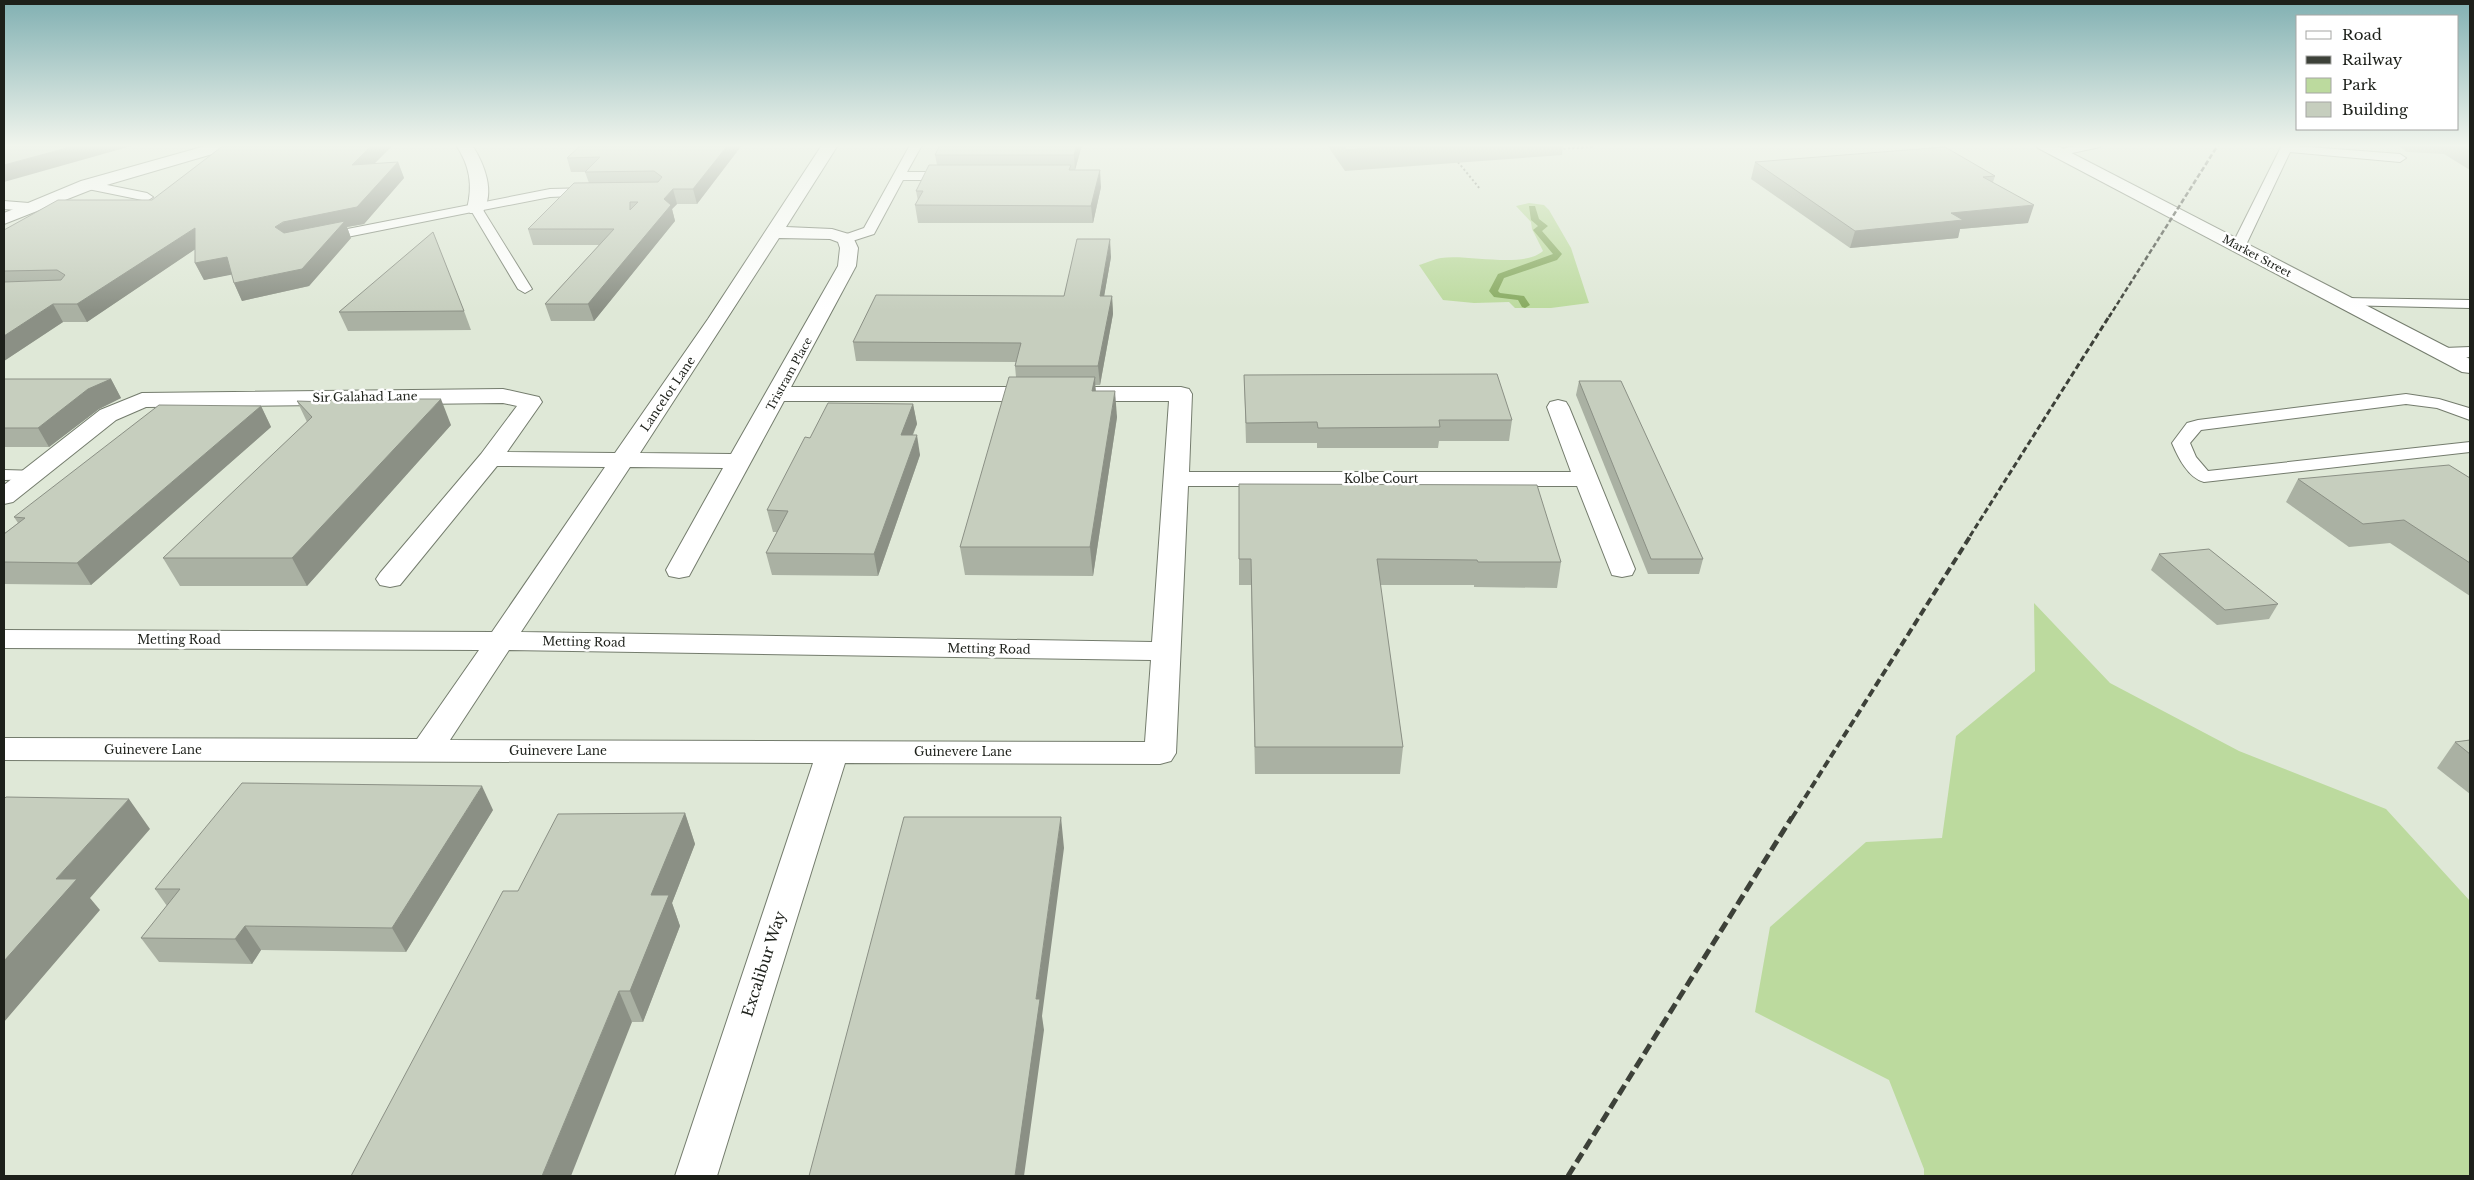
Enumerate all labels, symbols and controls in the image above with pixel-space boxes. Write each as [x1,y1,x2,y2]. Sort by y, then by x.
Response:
legend [2296,15,2459,130]
text: Road [2342,25,2382,44]
text: Railway [2342,50,2403,69]
text: Park [2342,75,2378,94]
text: Building [2342,100,2409,119]
street label: Market Street [2220,232,2295,281]
street label: Tristram Place [763,335,815,413]
street label: Lancelot Lane [637,353,698,434]
street label: Sir Galahad Lane [312,388,418,405]
street label: Kolbe Court [1344,471,1419,486]
street label: Metting Road [137,632,221,647]
street label: Metting Road [542,633,626,650]
street label: Metting Road [947,640,1031,657]
street label: Guinevere Lane [104,742,202,757]
street label: Guinevere Lane [509,743,607,758]
street label: Guinevere Lane [914,744,1012,759]
street label: Excalibur Way [737,908,790,1019]

